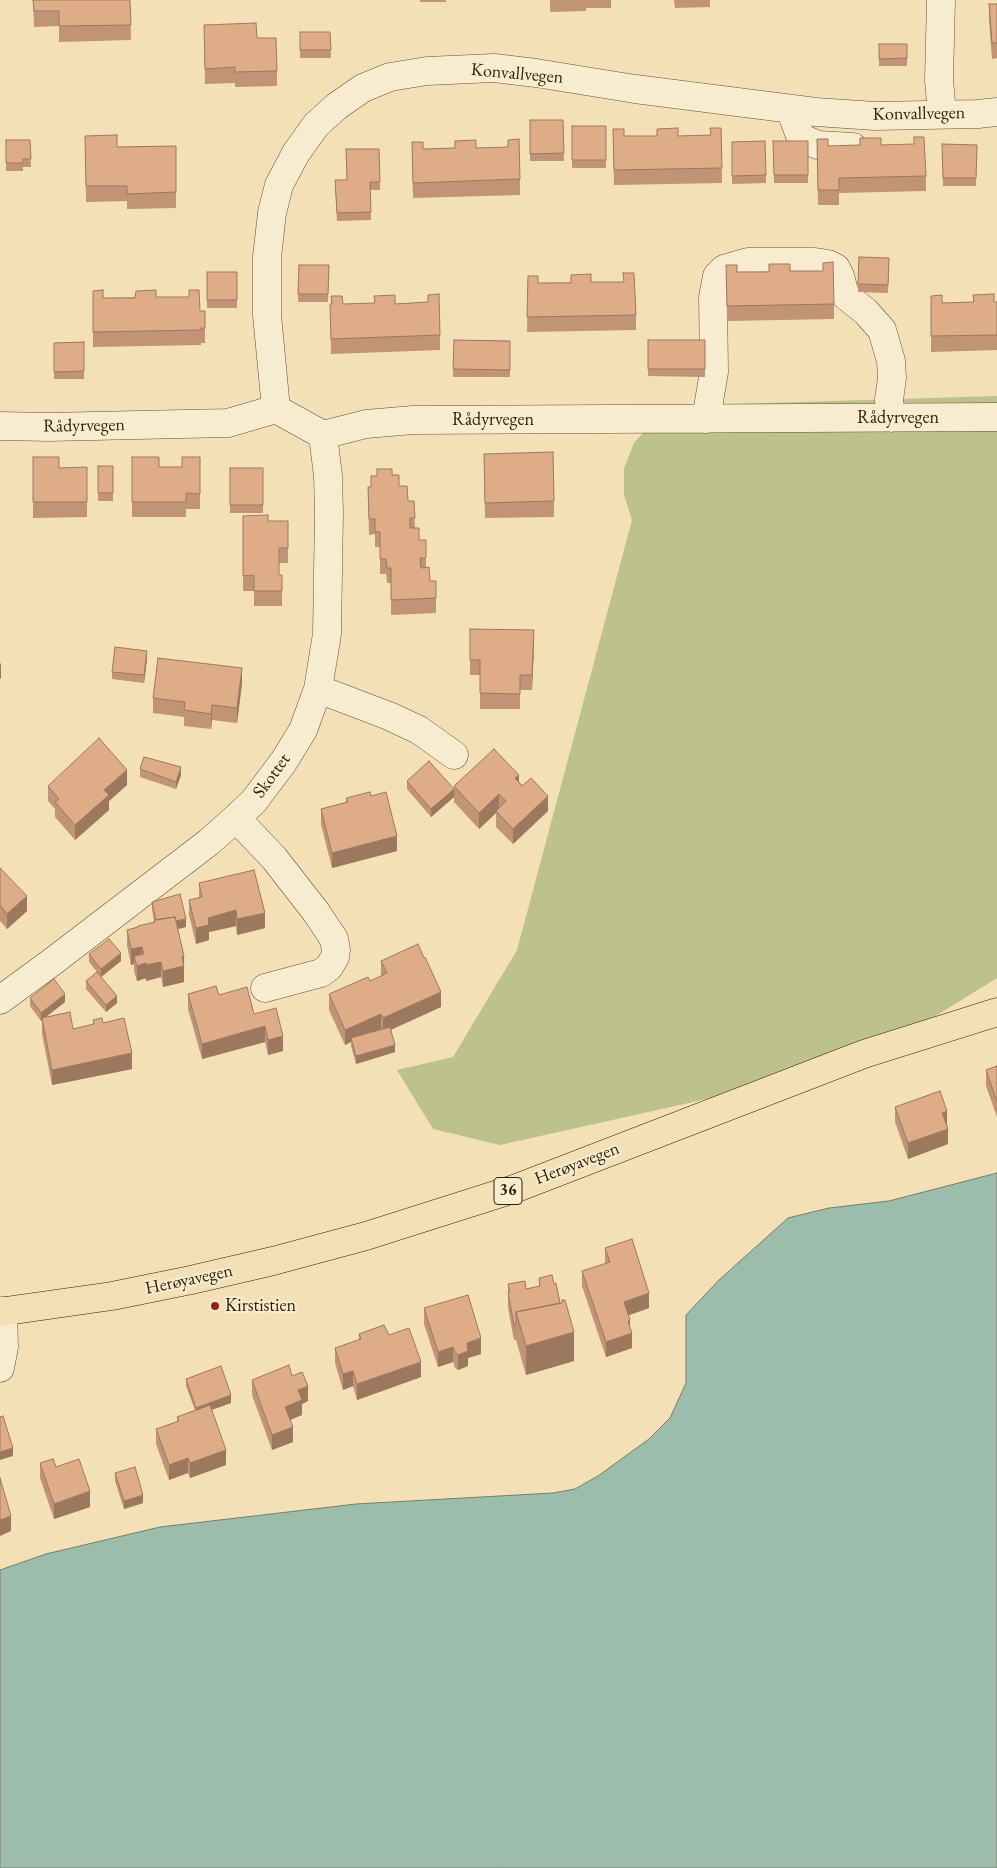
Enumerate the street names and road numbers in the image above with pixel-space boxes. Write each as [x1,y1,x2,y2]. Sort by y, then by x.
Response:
street label: Konvallvegen [470,59,564,89]
street label: Konvallvegen [873,102,965,126]
street label: Rådyrvegen [857,407,939,429]
street label: Rådyrvegen [452,409,534,431]
street label: Rådyrvegen [43,414,125,438]
street label: Skottet [249,750,295,802]
street label: Herøyavegen [532,1138,622,1190]
road number: 36 [494,1178,522,1204]
street label: Herøyavegen [143,1260,235,1300]

